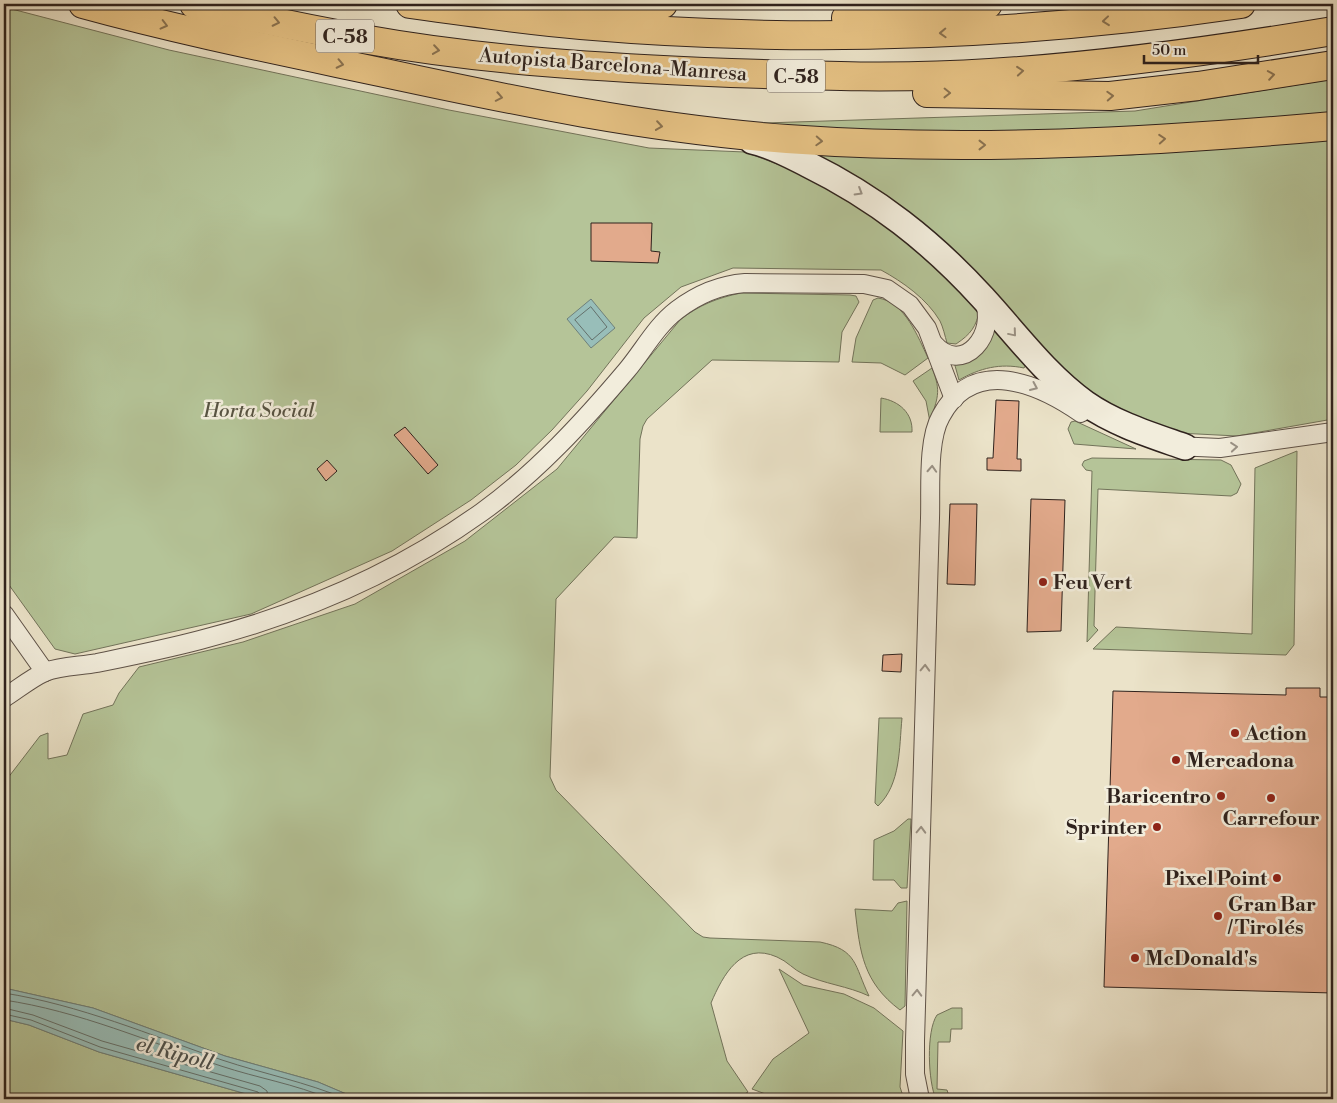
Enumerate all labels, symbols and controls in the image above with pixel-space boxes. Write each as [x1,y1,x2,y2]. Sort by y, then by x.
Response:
one-way arrow [1101,15,1109,26]
one-way arrow [271,16,280,27]
one-way arrow [159,19,168,30]
road number: C-58 [316,20,374,52]
one-way arrow [939,27,947,38]
scale bar [1144,32,1258,64]
text: 50 m [1152,41,1186,60]
one-way arrow [432,44,440,55]
street label: Autopista Barcelona-Manresa [477,44,749,87]
one-way arrow [335,58,344,69]
road number: C-58 [767,59,825,92]
one-way arrow [1016,66,1024,77]
one-way arrow [1266,71,1275,81]
one-way arrow [944,88,951,98]
one-way arrow [1106,90,1114,101]
one-way arrow [494,91,503,102]
one-way arrow [655,120,663,131]
one-way arrow [1158,133,1166,144]
one-way arrow [815,135,823,146]
one-way arrow [978,140,986,150]
one-way arrow [854,185,863,195]
one-way arrow [1008,327,1016,336]
one-way arrow [1029,380,1038,391]
park label: Horta Social [202,399,315,424]
one-way arrow [1230,441,1238,452]
one-way arrow [927,465,937,473]
place label: Feu Vert [1053,571,1133,596]
marker: Feu Vert [1037,576,1049,588]
one-way arrow [920,663,931,671]
place label: Action [1244,722,1308,747]
marker: Action [1229,727,1241,739]
place label: Mercadona [1186,749,1294,774]
marker: Mercadona [1170,754,1182,766]
place label: Baricentro [1106,785,1211,810]
marker: Baricentro [1215,790,1227,802]
marker: Carrefour [1265,792,1277,804]
place label: Carrefour [1222,807,1320,832]
place label: Sprinter [1066,816,1147,841]
marker: Sprinter [1151,821,1163,833]
one-way arrow [916,826,926,834]
place label: Pixel Point [1165,867,1268,892]
marker: Pixel Point [1271,872,1283,884]
place label: Gran Bar / Tirolés [1227,893,1316,941]
marker: Gran Bar / Tirolés [1212,910,1224,922]
place label: McDonald's [1145,947,1257,972]
marker: McDonald's [1129,952,1141,964]
one-way arrow [911,988,922,996]
water label: el Ripoll [133,1031,216,1077]

